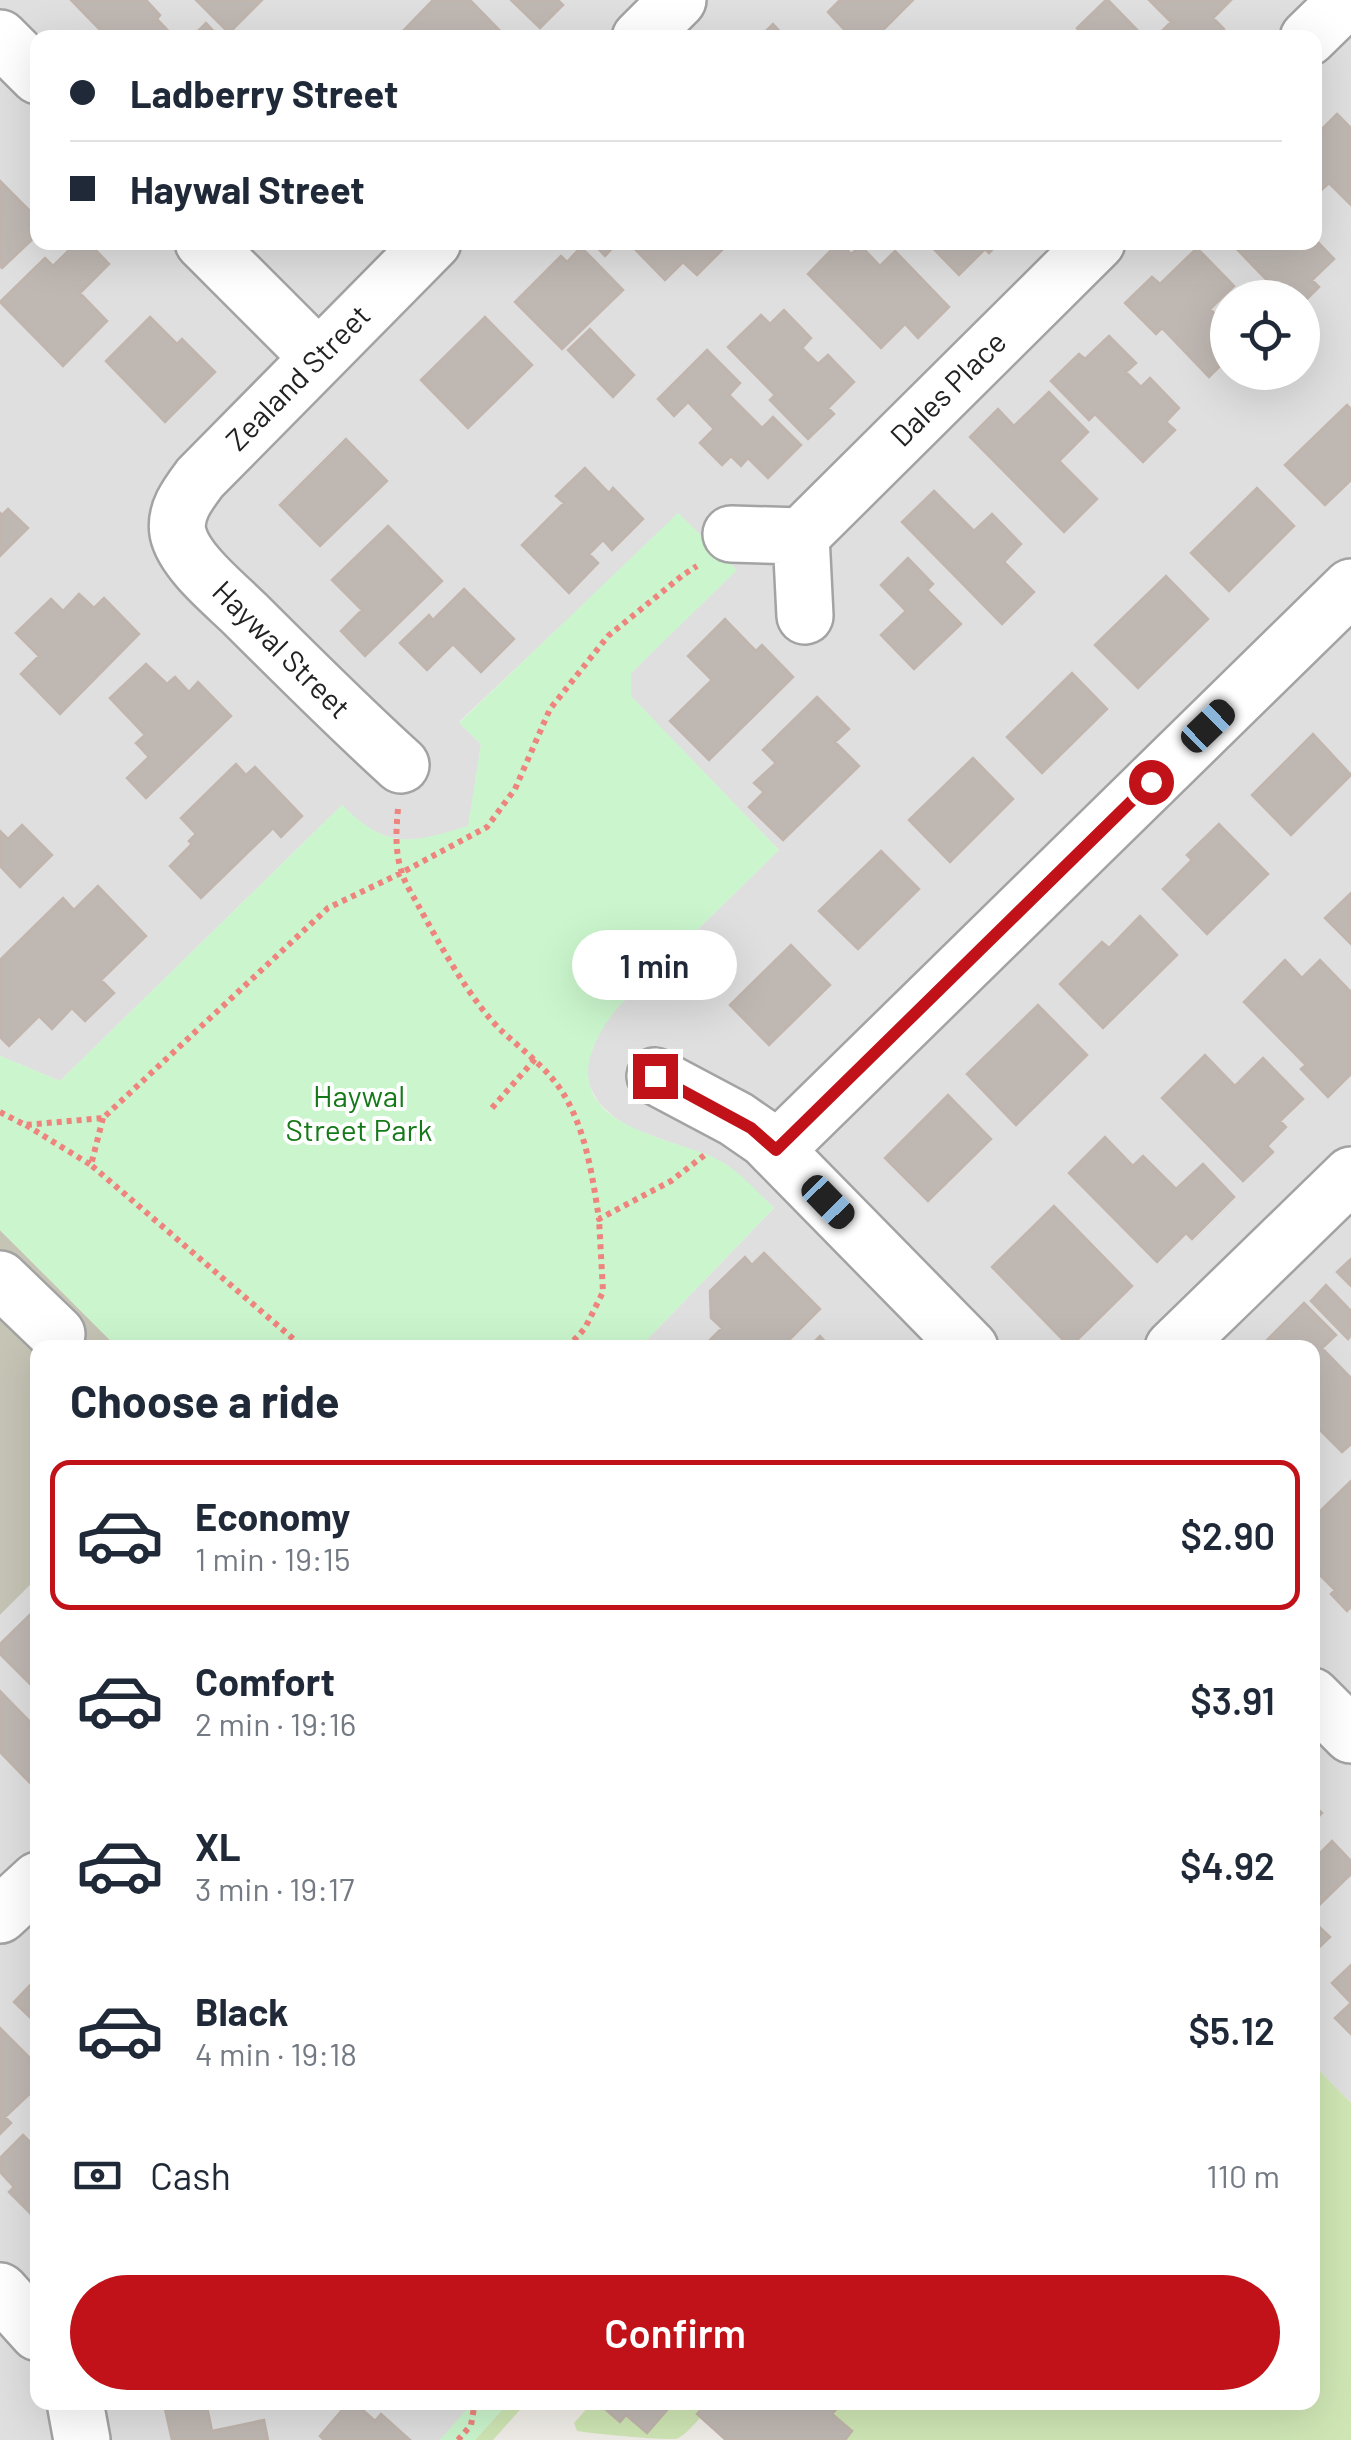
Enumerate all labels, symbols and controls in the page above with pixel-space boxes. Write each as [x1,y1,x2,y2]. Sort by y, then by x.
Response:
text: Ladberry Street [130,70,398,116]
text: Haywal Street [130,166,365,212]
map controls [1210,280,1320,390]
button: locate [1210,280,1320,390]
street label: Zealand Street [218,296,377,457]
street label: Dales Place [882,323,1012,453]
street label: Haywal Street [206,572,359,725]
car [1176,694,1240,758]
route start [1129,760,1174,805]
callout: 1 min [572,931,738,1001]
text: 1 min [620,946,689,984]
route end [633,1054,678,1099]
park label: Haywal Street Park [286,1077,432,1147]
car [796,1170,860,1234]
text: Choose a ride [70,1373,340,1427]
icon: car [75,1490,165,1580]
text: Economy [195,1493,350,1539]
text: $2.90 [1181,1512,1275,1558]
text: 1 min · 19:15 [195,1539,350,1577]
icon: car [75,1655,165,1745]
text: Comfort [195,1658,335,1704]
text: $3.91 [1190,1677,1275,1723]
text: 2 min · 19:16 [195,1704,356,1742]
icon: car [75,1820,165,1910]
text: XL [195,1823,241,1869]
text: $4.92 [1180,1842,1275,1888]
text: 3 min · 19:17 [195,1869,354,1907]
icon: car [75,1985,165,2075]
text: Black [195,1988,289,2034]
text: $5.12 [1189,2007,1275,2053]
text: 4 min · 19:18 [195,2034,357,2072]
icon: cash [70,2148,125,2203]
text: Cash [150,2152,231,2198]
text: 110 m [1207,2156,1280,2194]
button: Confirm [70,2275,1280,2390]

